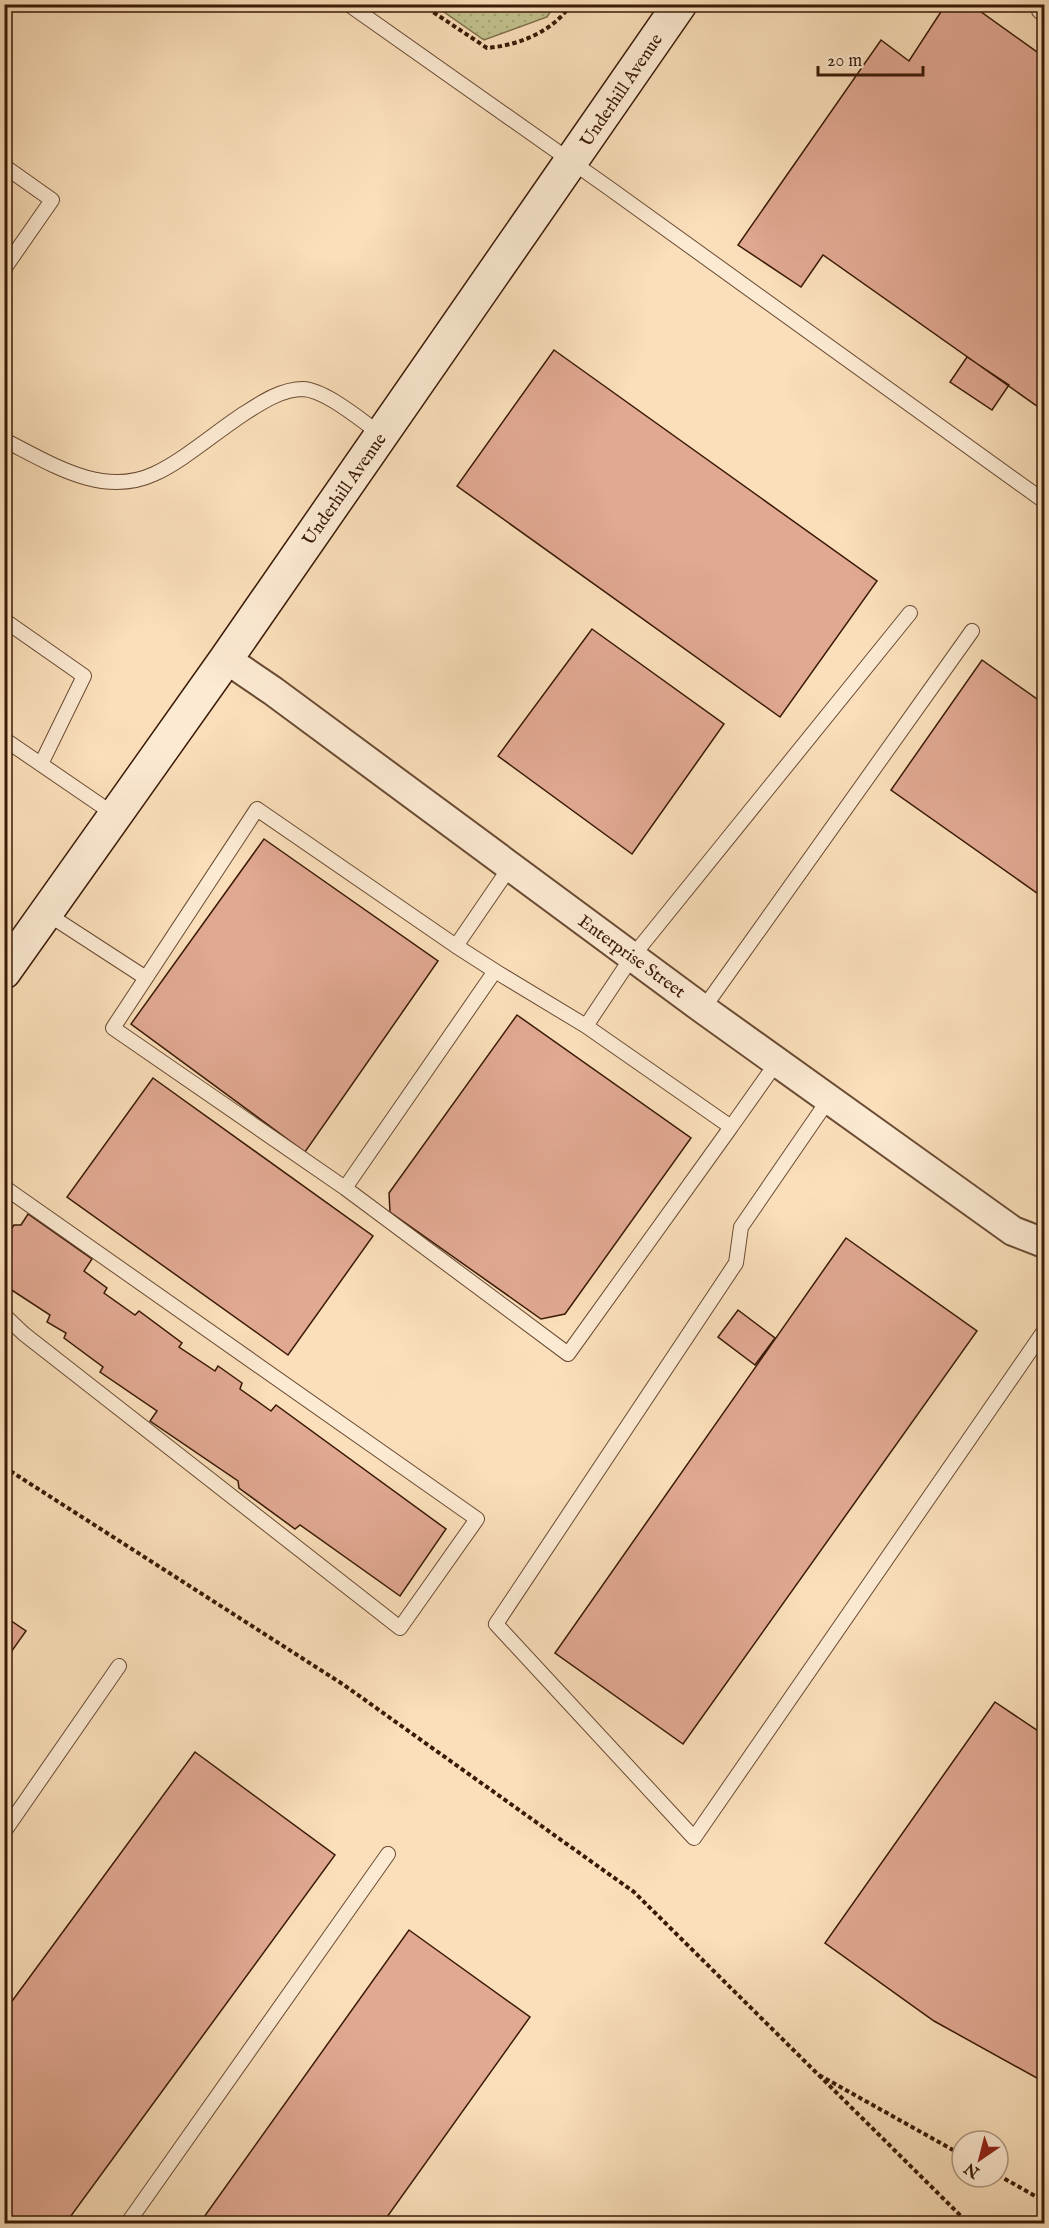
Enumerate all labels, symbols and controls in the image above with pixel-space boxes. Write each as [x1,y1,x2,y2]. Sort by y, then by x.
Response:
street label: Underhill Avenue [576,30,669,152]
scale bar [818,39,923,77]
text: 20 m [827,50,862,73]
street label: Underhill Avenue [298,429,392,551]
street label: Enterprise Street [573,910,689,1004]
north arrow [950,2129,1010,2189]
text: N [961,2157,985,2182]

